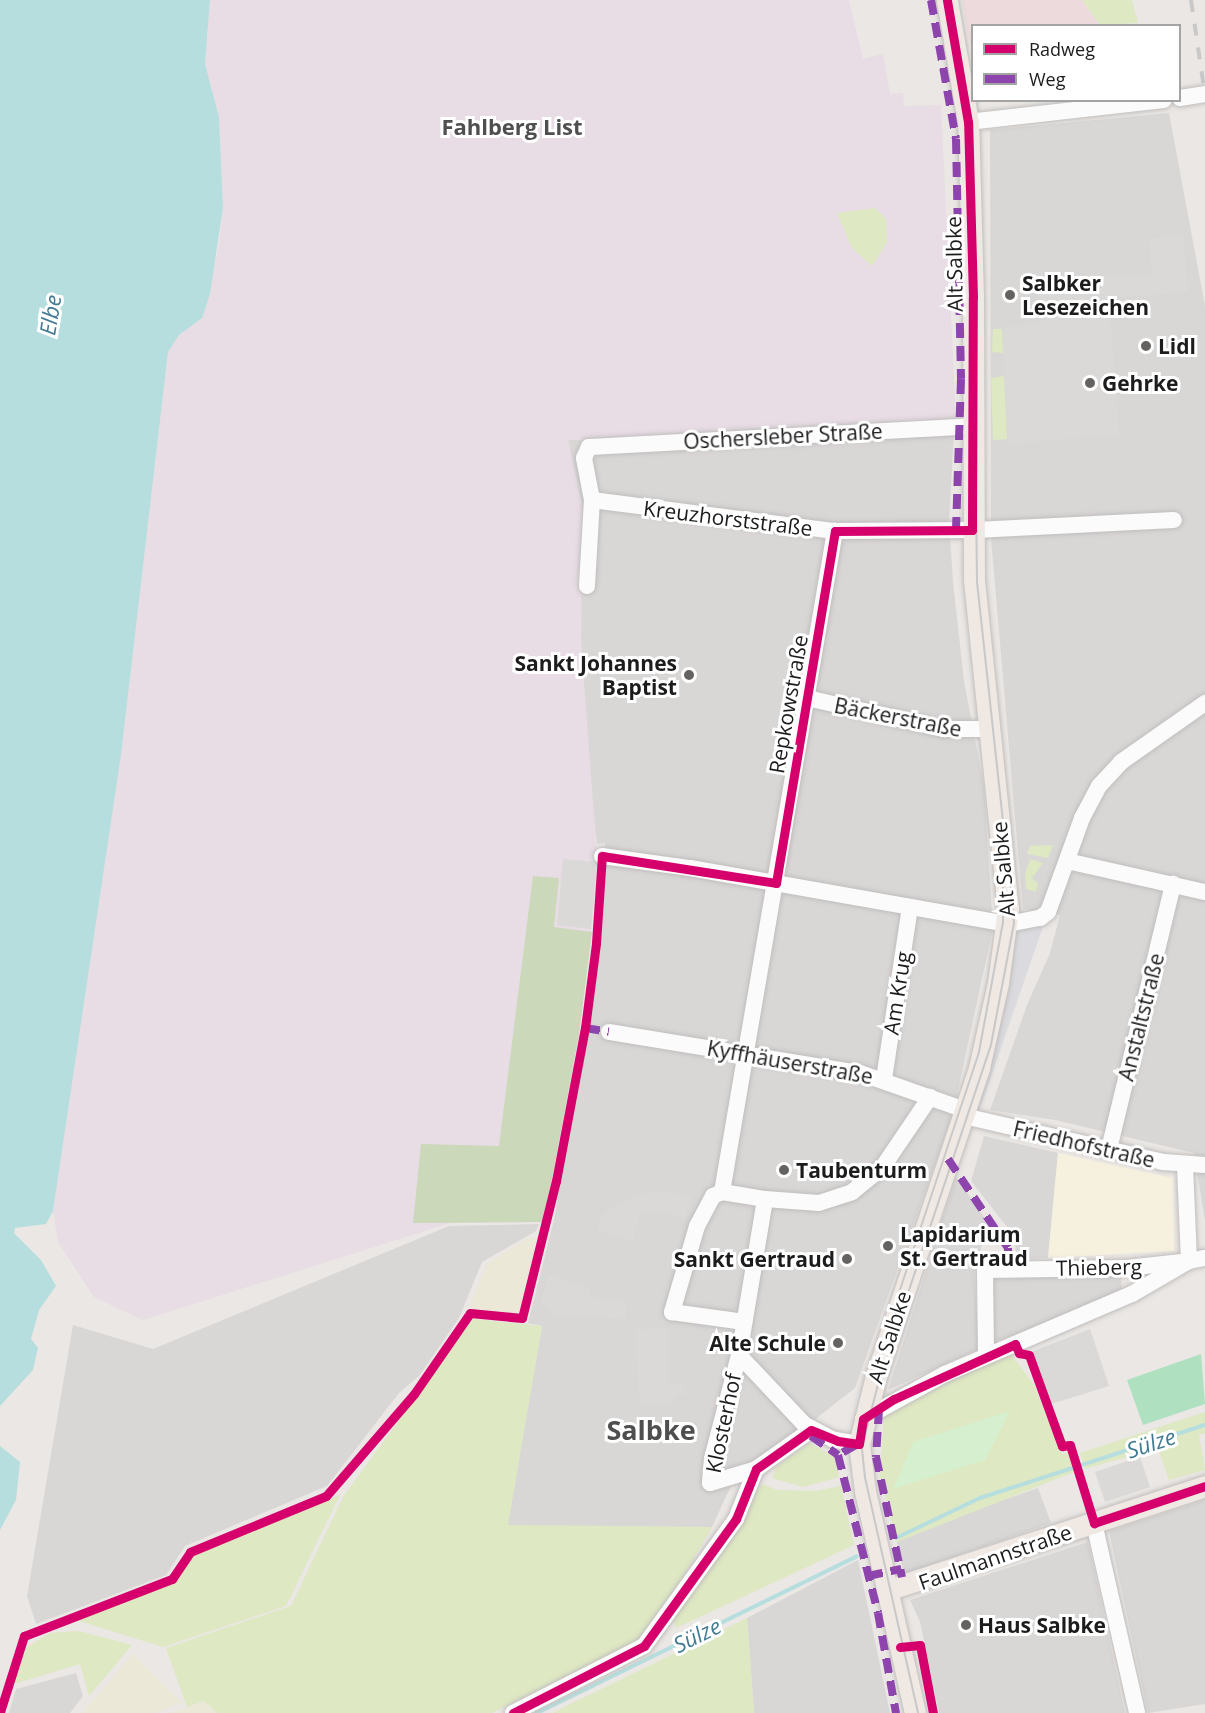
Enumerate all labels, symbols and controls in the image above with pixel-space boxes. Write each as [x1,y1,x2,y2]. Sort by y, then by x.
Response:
legend [971,24,1181,102]
text: Radweg [1029,37,1095,61]
text: Weg [1029,67,1066,91]
district label: Fahlberg List [441,114,583,140]
street label: Alt Salbke [941,216,967,312]
place label: Salbker Lesezeichen [1022,270,1149,320]
marker: Salbker Lesezeichen [1003,288,1017,302]
water label: Elbe [34,293,66,337]
place label: Lidl [1158,333,1196,359]
marker: Lidl [1139,339,1153,353]
place label: Gehrke [1102,370,1178,396]
marker: Gehrke [1083,376,1097,390]
street label: Oschersleber Straße [683,418,883,454]
street label: Kreuzhorststraße [642,495,814,541]
street label: Repkowstraße [763,633,813,775]
place label: Sankt Johannes Baptist [514,650,677,700]
marker: Sankt Johannes Baptist [682,668,696,682]
street label: Bäckerstraße [832,692,964,742]
street label: Alt Salbke [986,820,1020,918]
street label: Am Krug [878,950,916,1036]
street label: Anstaltstraße [1113,951,1169,1083]
street label: Kyffhäuserstraße [705,1035,875,1089]
street label: Friedhofstraße [1011,1115,1157,1173]
place label: Taubenturm [796,1157,927,1183]
marker: Taubenturm [777,1163,791,1177]
place label: Lapidarium St. Gertraud [900,1221,1028,1271]
marker: Lapidarium St. Gertraud [881,1239,895,1253]
place label: Sankt Gertraud [674,1246,835,1272]
marker: Sankt Gertraud [840,1252,854,1266]
street label: Thieberg [1056,1254,1142,1280]
street label: Alt Salbke [862,1288,916,1386]
place label: Alte Schule [709,1330,826,1356]
marker: Alte Schule [831,1336,845,1350]
street label: Klosterhof [700,1371,746,1475]
district label: Salbke [606,1414,696,1446]
water label: Sülze [1123,1423,1179,1463]
street label: Faulmannstraße [915,1519,1075,1595]
water label: Sülze [669,1612,725,1658]
place label: Haus Salbke [978,1612,1106,1638]
marker: Haus Salbke [959,1618,973,1632]

